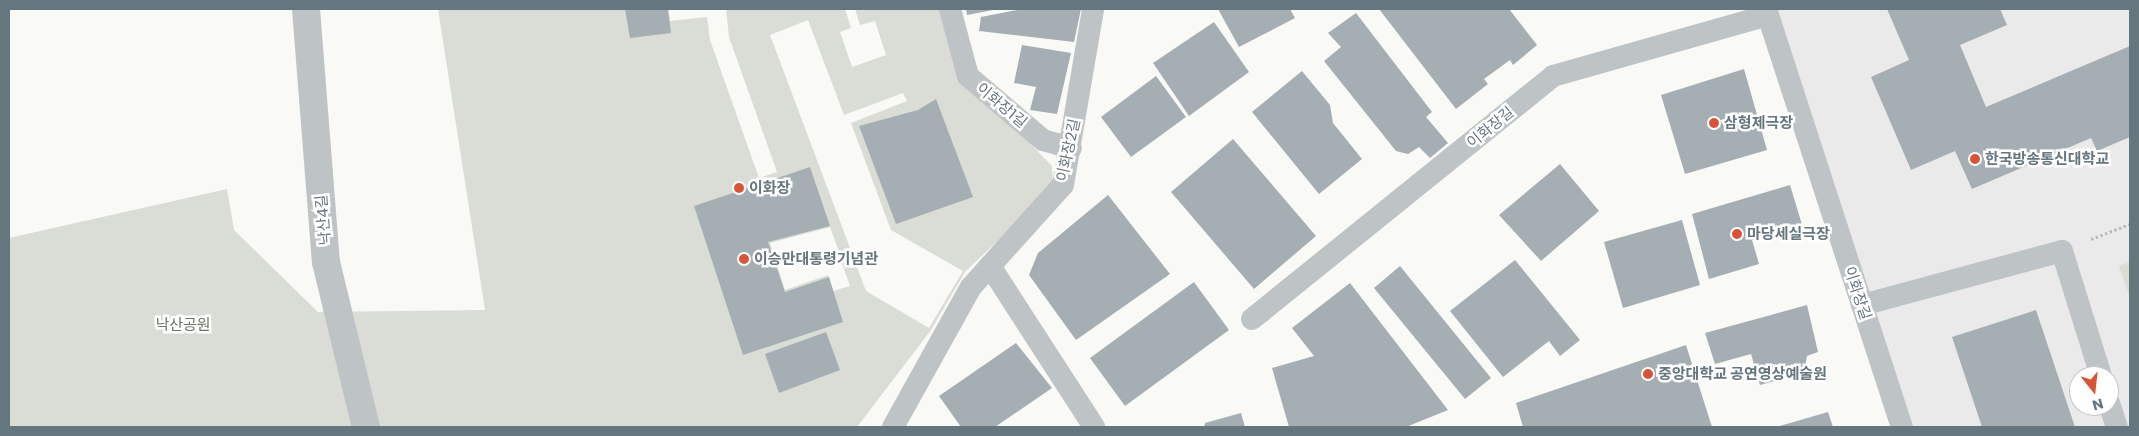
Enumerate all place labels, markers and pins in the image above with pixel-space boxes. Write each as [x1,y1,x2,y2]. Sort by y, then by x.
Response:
place label: 삼형제극장 [1724,114,1793,132]
marker: 삼형제극장 [1708,117,1720,129]
place label: 한국방송통신대학교 [1985,150,2109,168]
marker: 한국방송통신대학교 [1969,153,1981,165]
place label: 이화장 [749,179,790,197]
marker: 이화장 [733,182,745,194]
place label: 마당세실극장 [1747,225,1830,243]
marker: 마당세실극장 [1731,228,1743,240]
place label: 이승만대통령기념관 [754,250,878,268]
marker: 이승만대통령기념관 [738,253,750,265]
place label: 중앙대학교 공연영상예술원 [1658,365,1827,383]
marker: 중앙대학교 공연영상예술원 [1642,368,1654,380]

